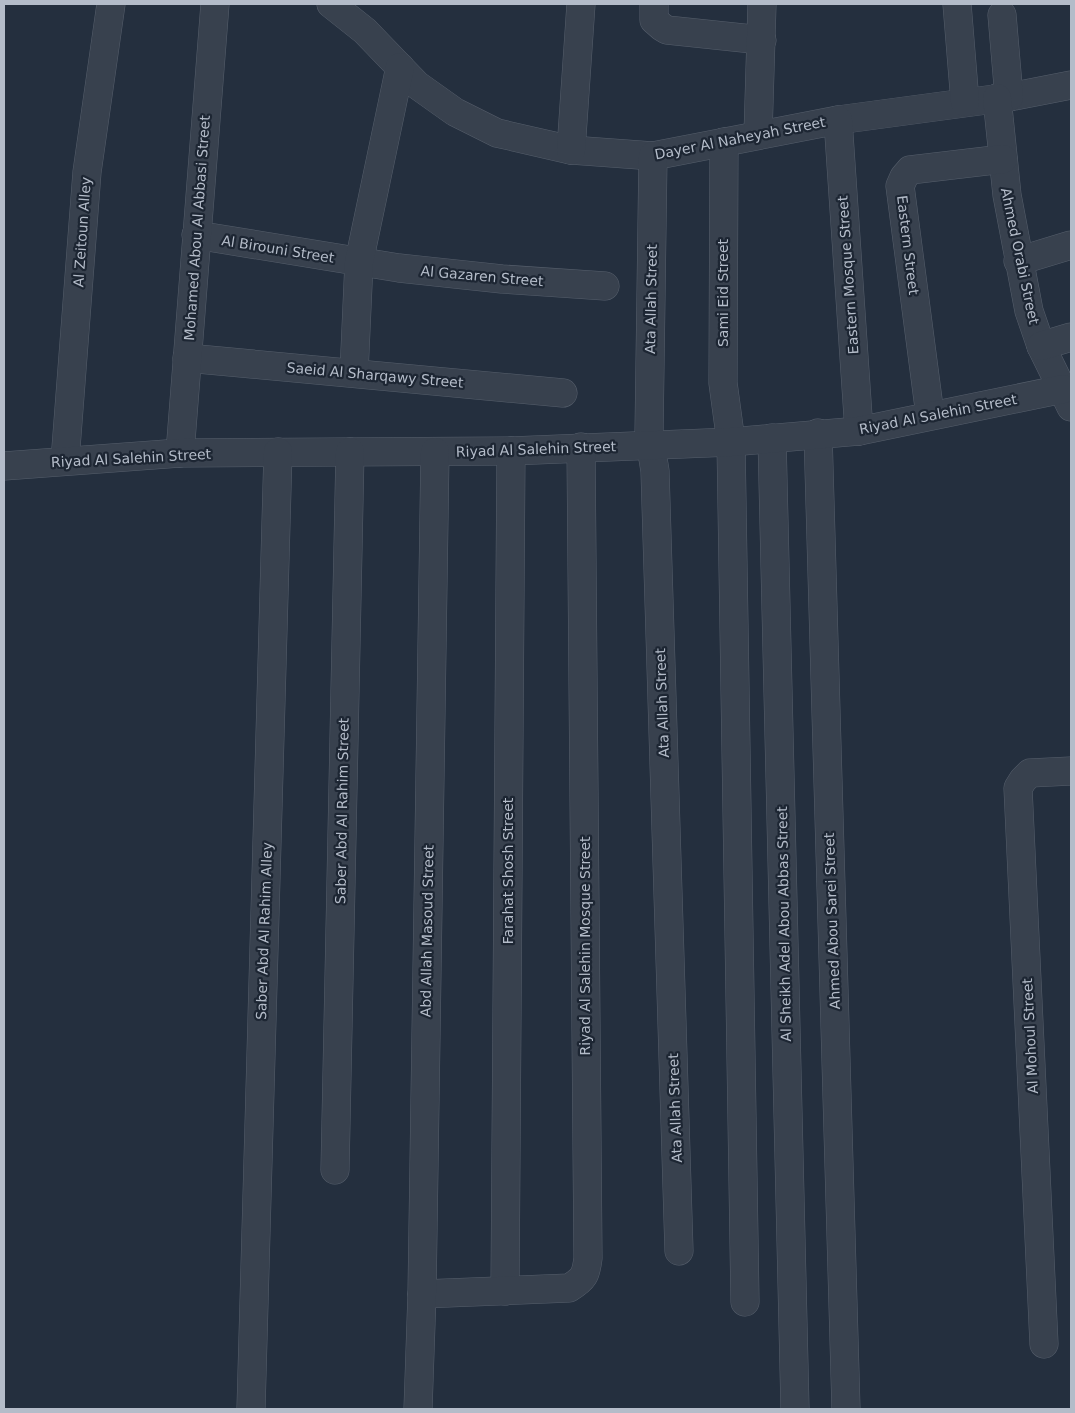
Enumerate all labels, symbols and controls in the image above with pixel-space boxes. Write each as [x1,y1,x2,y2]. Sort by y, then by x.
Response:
street label: Dayer Al Naheyah Street [653,113,827,162]
street label: Mohamed Abou Al Abbasi Street [181,114,213,341]
street label: Al Zeitoun Alley [70,176,94,288]
street label: Ahmed Orabi Street [998,186,1042,326]
street label: Eastern Street [894,194,922,296]
street label: Eastern Mosque Street [834,195,862,355]
street label: Al Birouni Street [220,232,336,266]
street label: Sami Eid Street [715,238,731,347]
street label: Ata Allah Street [642,244,660,354]
street label: Al Gazaren Street [420,263,545,289]
street label: Saeid Al Sharqawy Street [286,359,464,391]
street label: Riyad Al Salehin Street [858,391,1019,437]
street label: Riyad Al Salehin Street [456,438,617,460]
street label: Riyad Al Salehin Street [51,446,212,470]
street label: Ata Allah Street [652,647,672,758]
street label: Saber Abd Al Rahim Street [332,717,352,904]
street label: Farahat Shosh Street [500,797,516,944]
street label: Al Sheikh Adel Abou Abbas Street [774,806,794,1042]
street label: Ahmed Abou Sarei Street [821,832,843,1010]
street label: Riyad Al Salehin Mosque Street [577,836,593,1056]
street label: Saber Abd Al Rahim Alley [253,842,275,1020]
street label: Abd Allah Masoud Street [417,844,437,1017]
street label: Al Mohoul Street [1019,977,1041,1094]
street label: Ata Allah Street [665,1052,685,1163]

